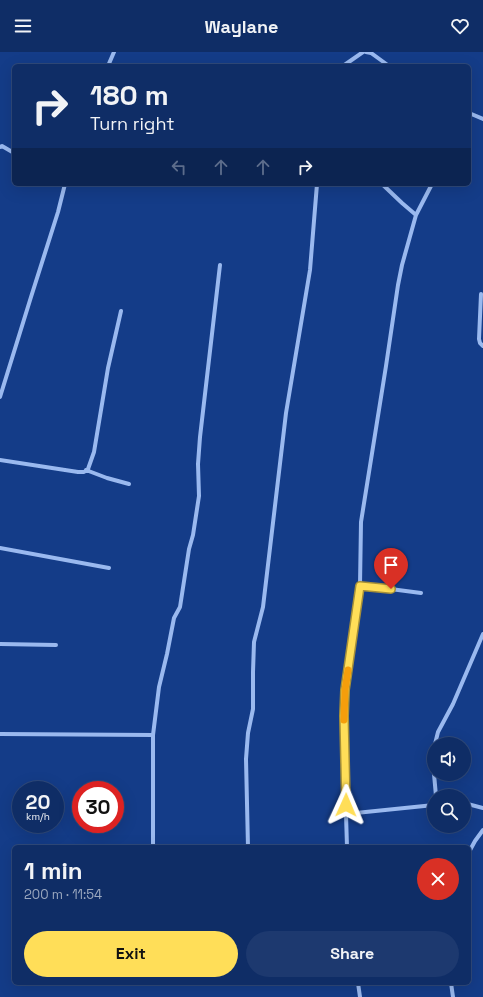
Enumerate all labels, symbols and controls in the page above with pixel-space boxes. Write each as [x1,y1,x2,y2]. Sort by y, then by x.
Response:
icon: menu [12,15,34,37]
text: Waylane [205,15,278,38]
icon: heart [449,15,471,37]
text: 180 m [90,77,169,113]
icon: right [24,80,76,132]
text: Turn right [90,112,174,135]
icon: left [168,156,190,178]
icon: ahead [210,156,232,178]
icon: ahead [252,156,274,178]
icon: right [294,156,316,178]
pin [374,548,408,589]
icon: arrive [380,554,402,576]
map controls [427,737,471,833]
button: sound [427,737,471,781]
speed limit sign: 30 [72,781,124,833]
position arrow [325,784,367,826]
text: 20 [26,789,50,815]
button: search [427,789,471,833]
text: km/h [26,810,50,823]
text: 1 min [24,855,83,886]
button: close [417,858,459,900]
text: 200 m · 11:54 [24,886,102,903]
button: Exit [24,931,238,977]
button: Share [246,931,459,977]

